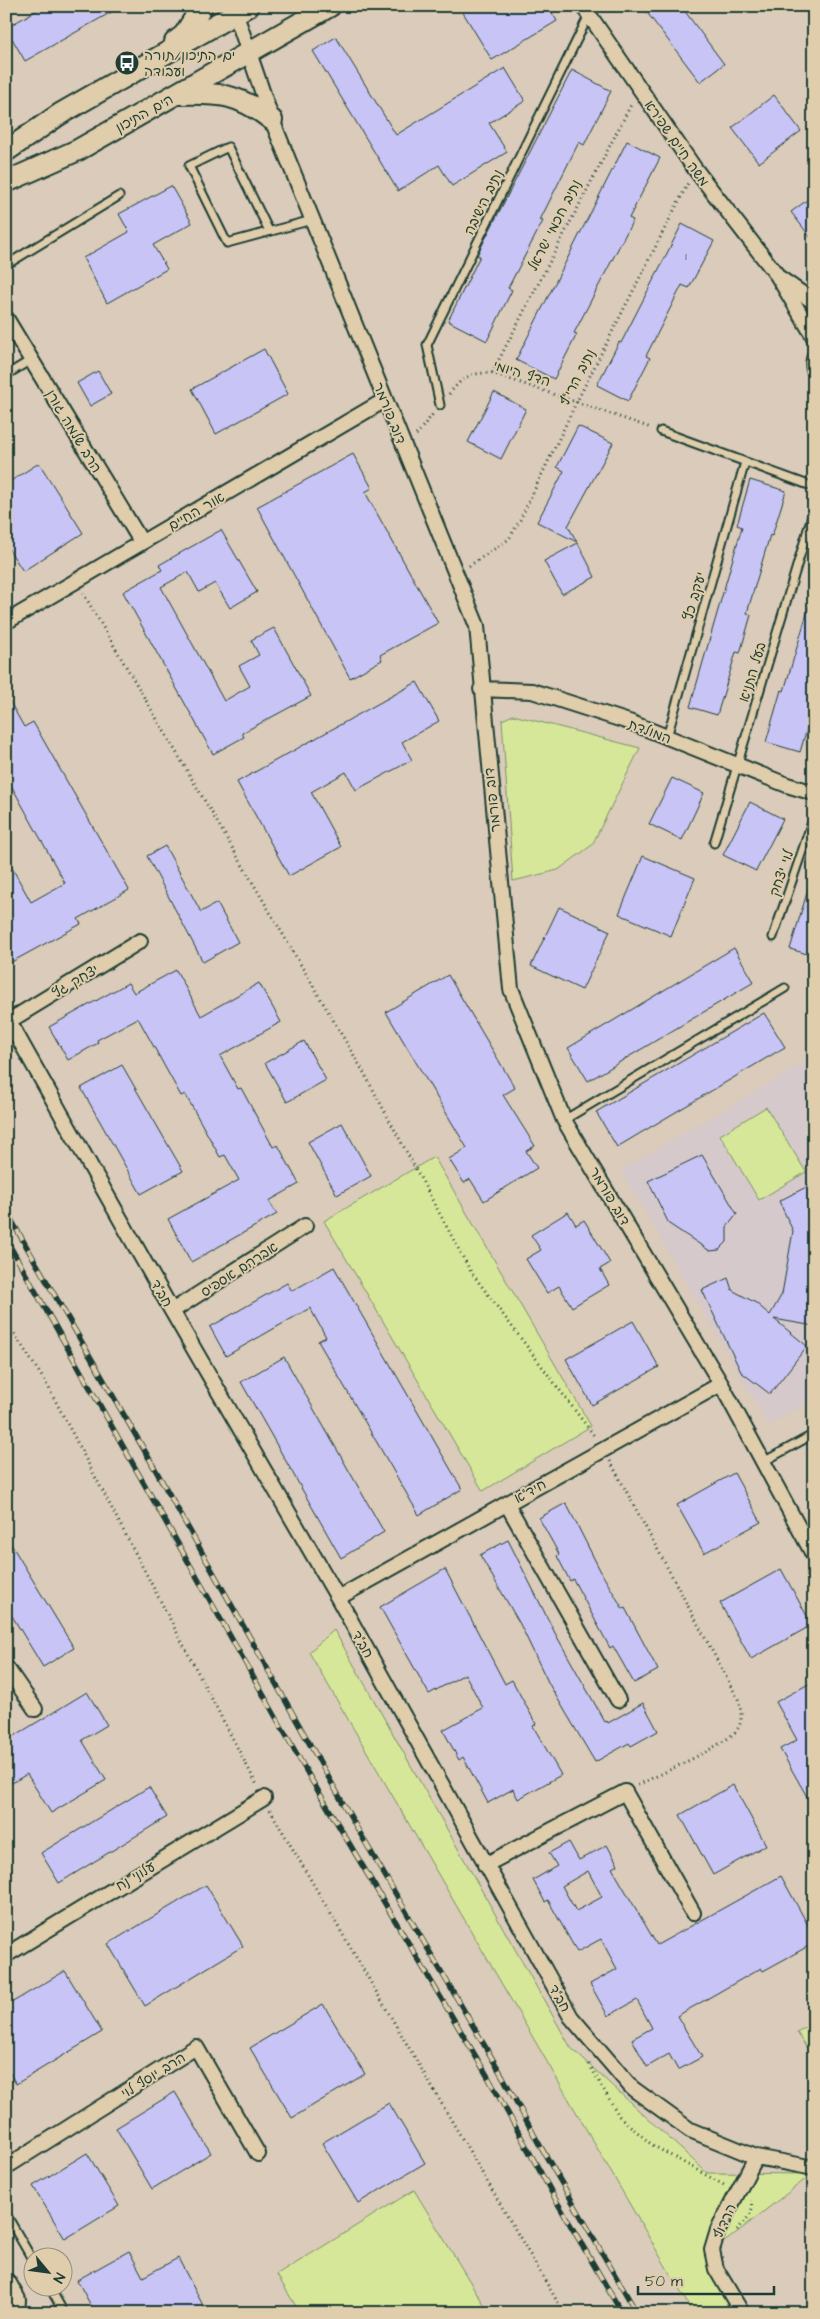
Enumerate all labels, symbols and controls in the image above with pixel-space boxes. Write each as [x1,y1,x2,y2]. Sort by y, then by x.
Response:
place label: ים התיכון/תורה ועבודה [144,46,235,82]
bus stop icon: ים התיכון/תורה ועבודה [114,50,140,76]
street label: הים התיכון [112,90,177,138]
street label: משה חיים שפירא [639,96,713,191]
street label: נתיב הישיבה [459,166,508,239]
street label: נתיב חכמי ישראל [523,176,587,275]
house number: 1 [685,249,687,264]
street label: נתיב הרי"ף [555,345,601,409]
street label: הדף היומי [491,356,553,392]
street label: דוב פורמר [368,379,411,447]
street label: הרב שלמה גורן [40,386,106,477]
street label: אור החיים [164,487,229,536]
street label: יעקב כץ [679,570,711,623]
street label: בעל התניא [734,640,772,705]
street label: המולדת [624,714,674,749]
street label: דוב פורמר [480,766,506,833]
street label: לוי יצחק [765,847,799,899]
street label: יצחק גץ [49,960,102,1004]
street label: דוב פורמר [584,1163,634,1230]
street label: אברהם אספיס [197,1237,282,1302]
street label: חב"ד [145,1276,177,1311]
street label: חיד"א [511,1475,550,1509]
street label: חב"ד [346,1627,378,1662]
street label: עלוני נח [112,1857,159,1897]
street label: חב"ד [543,1981,575,2016]
street label: הרב יוסף לוי [117,2048,190,2104]
street label: הרדוף [708,2200,742,2242]
north arrow [22,2246,72,2296]
scale bar [638,2264,774,2296]
text: N [48,2269,69,2287]
text: 50 m [645,2271,683,2292]

